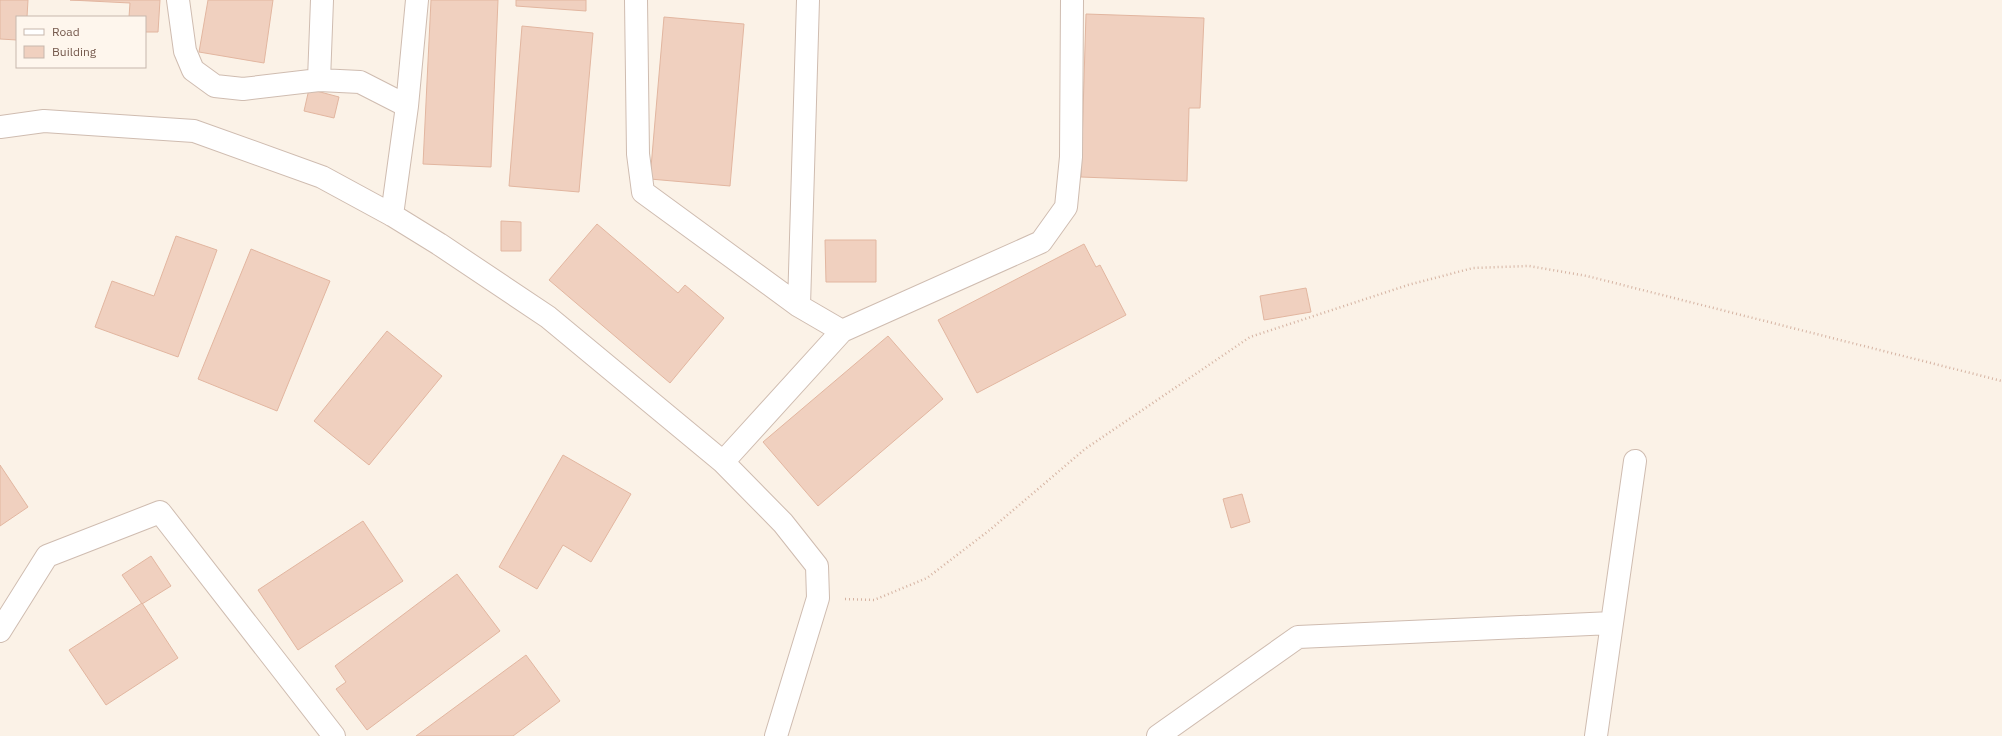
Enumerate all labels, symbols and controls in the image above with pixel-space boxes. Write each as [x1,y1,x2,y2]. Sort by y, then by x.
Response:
legend [16,16,146,68]
text: Road [52,24,80,39]
text: Building [52,44,97,59]

